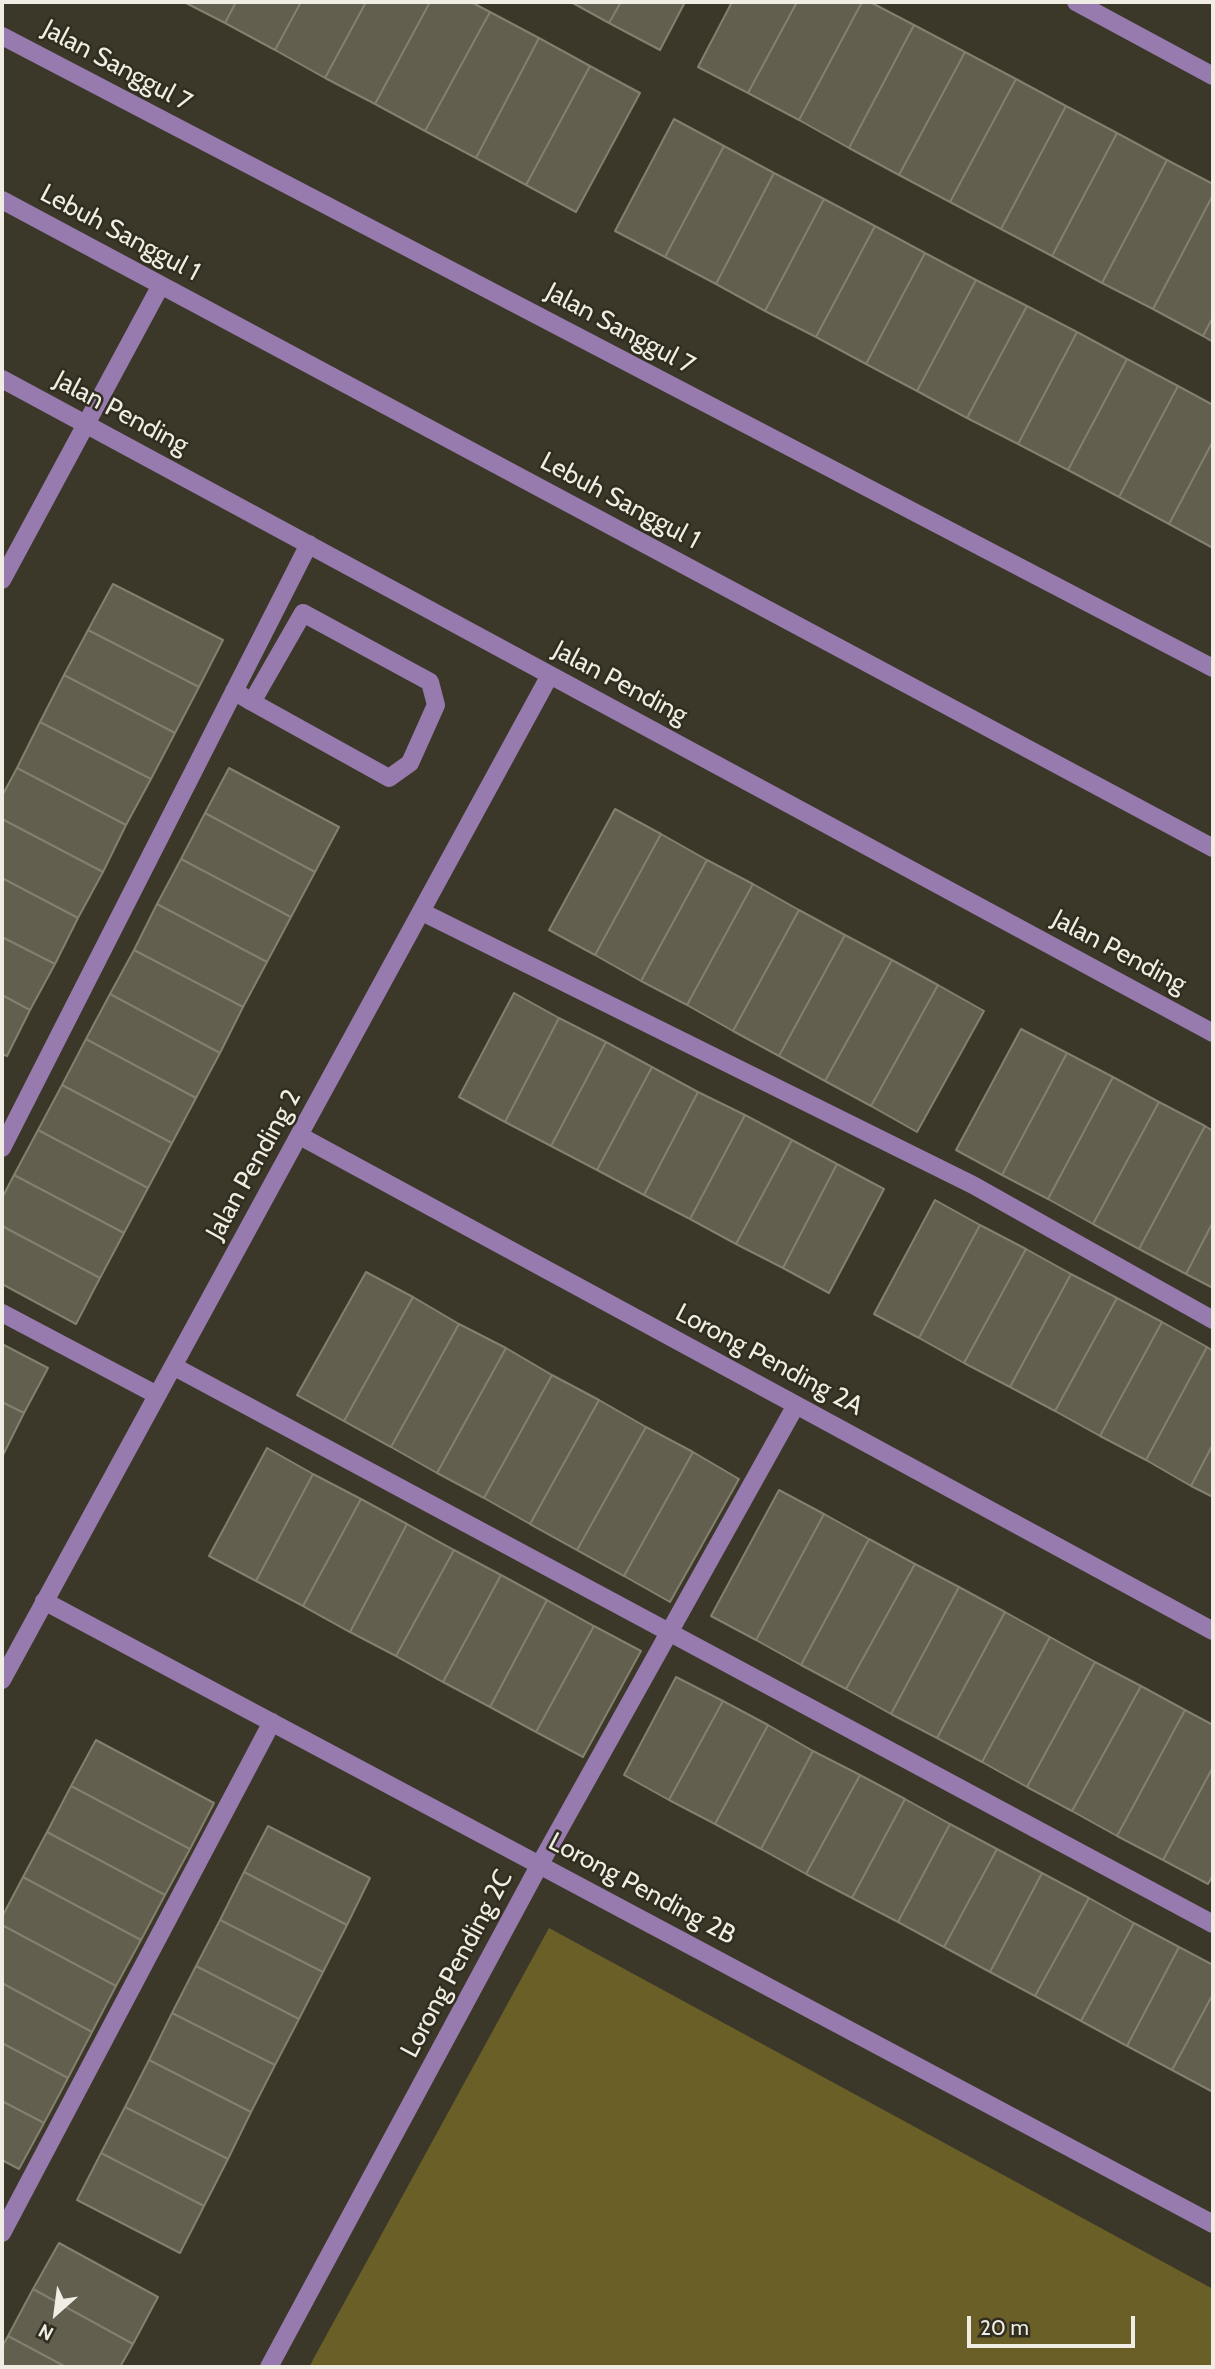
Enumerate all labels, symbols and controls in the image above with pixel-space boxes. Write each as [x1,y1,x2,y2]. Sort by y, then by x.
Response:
street label: Jalan Sanggul 7 [37,14,197,118]
street label: Lebuh Sanggul 1 [35,178,205,288]
street label: Jalan Sanggul 7 [540,277,700,381]
street label: Jalan Pending [48,365,194,461]
street label: Lebuh Sanggul 1 [535,446,705,556]
street label: Jalan Pending [547,635,693,731]
street label: Jalan Pending [1046,904,1192,1000]
street label: Jalan Pending 2 [200,1084,308,1246]
street label: Lorong Pending 2A [670,1297,868,1423]
street label: Lorong Pending 2B [543,1827,741,1951]
street label: Lorong Pending 2C [394,1865,520,2063]
north arrow [21,2278,91,2348]
scale bar [970,2302,1138,2346]
text: 20 m [980,2315,1029,2340]
text: N [35,2319,57,2345]

